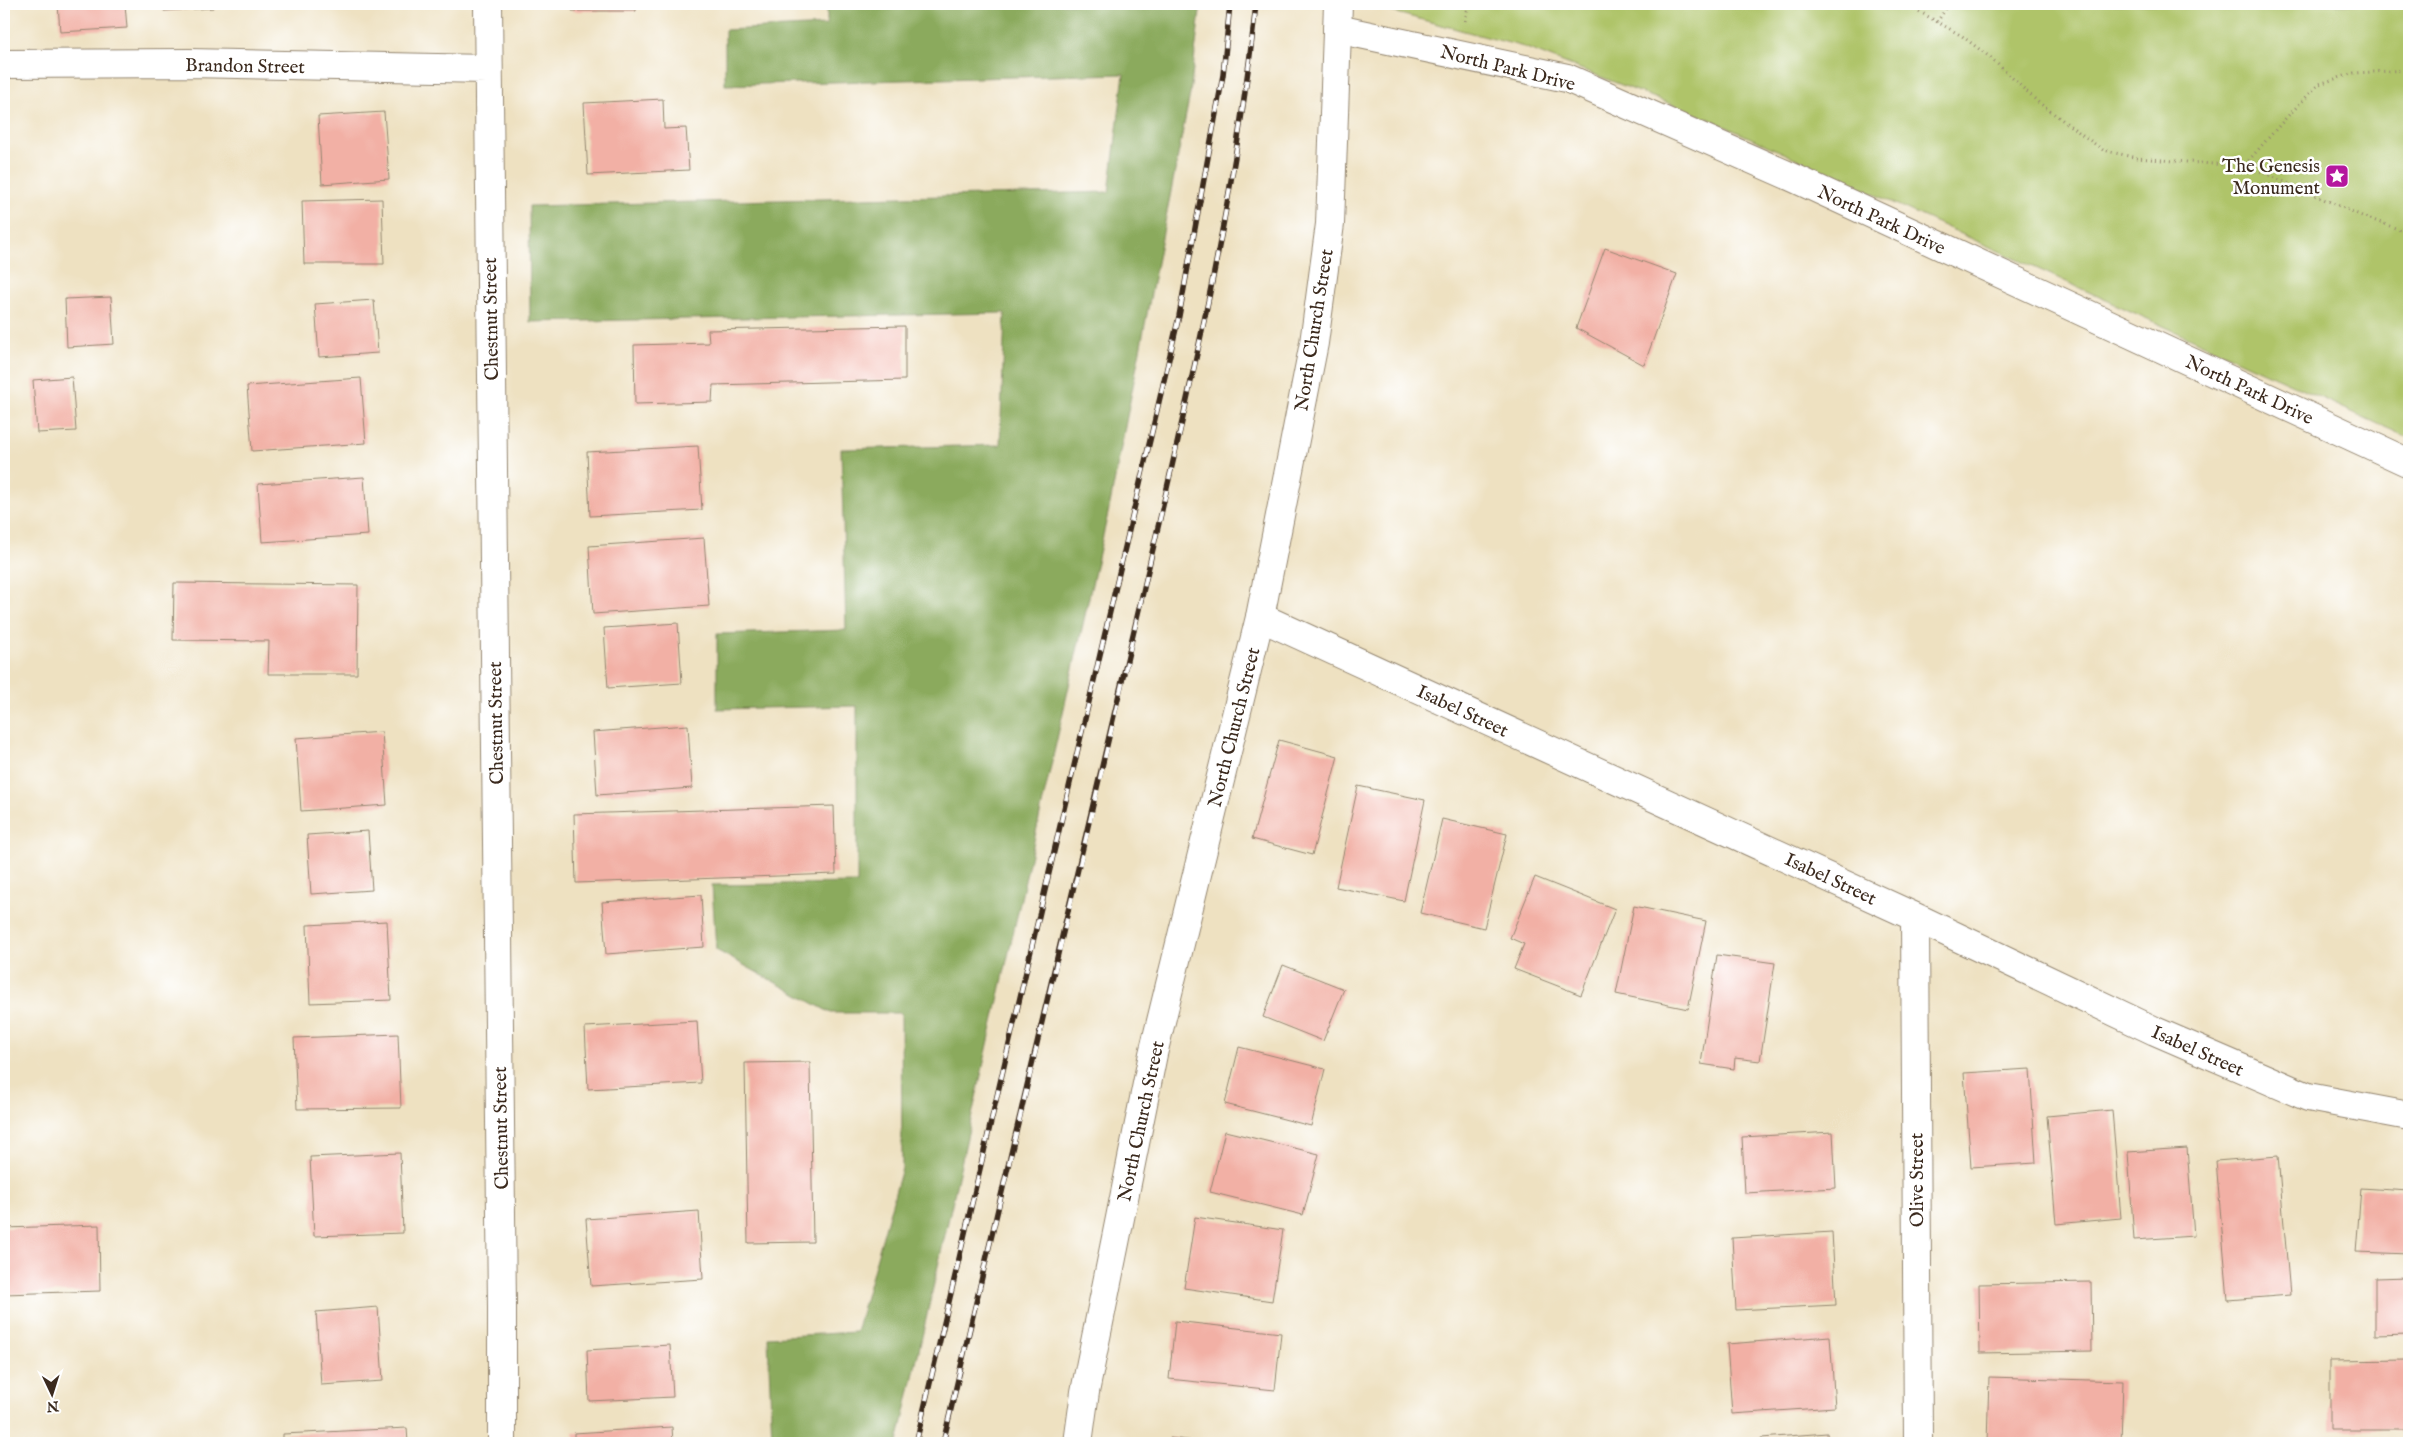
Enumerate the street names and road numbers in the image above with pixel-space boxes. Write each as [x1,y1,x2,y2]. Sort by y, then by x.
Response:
street label: North Park Drive [1437,41,1578,97]
street label: Brandon Street [185,54,305,80]
street label: North Park Drive [1813,181,1949,261]
street label: North Church Street [1290,247,1340,413]
street label: Chestnut Street [479,257,505,381]
street label: North Park Drive [2181,351,2317,431]
street label: North Church Street [1203,645,1267,810]
street label: Chestnut Street [484,661,510,785]
street label: Isabel Street [1412,680,1512,744]
street label: Isabel Street [1780,848,1880,912]
street label: Isabel Street [2147,1021,2247,1083]
street label: North Church Street [1113,1038,1171,1204]
street label: Chestnut Street [489,1066,515,1190]
street label: Olive Street [1906,1132,1930,1227]

